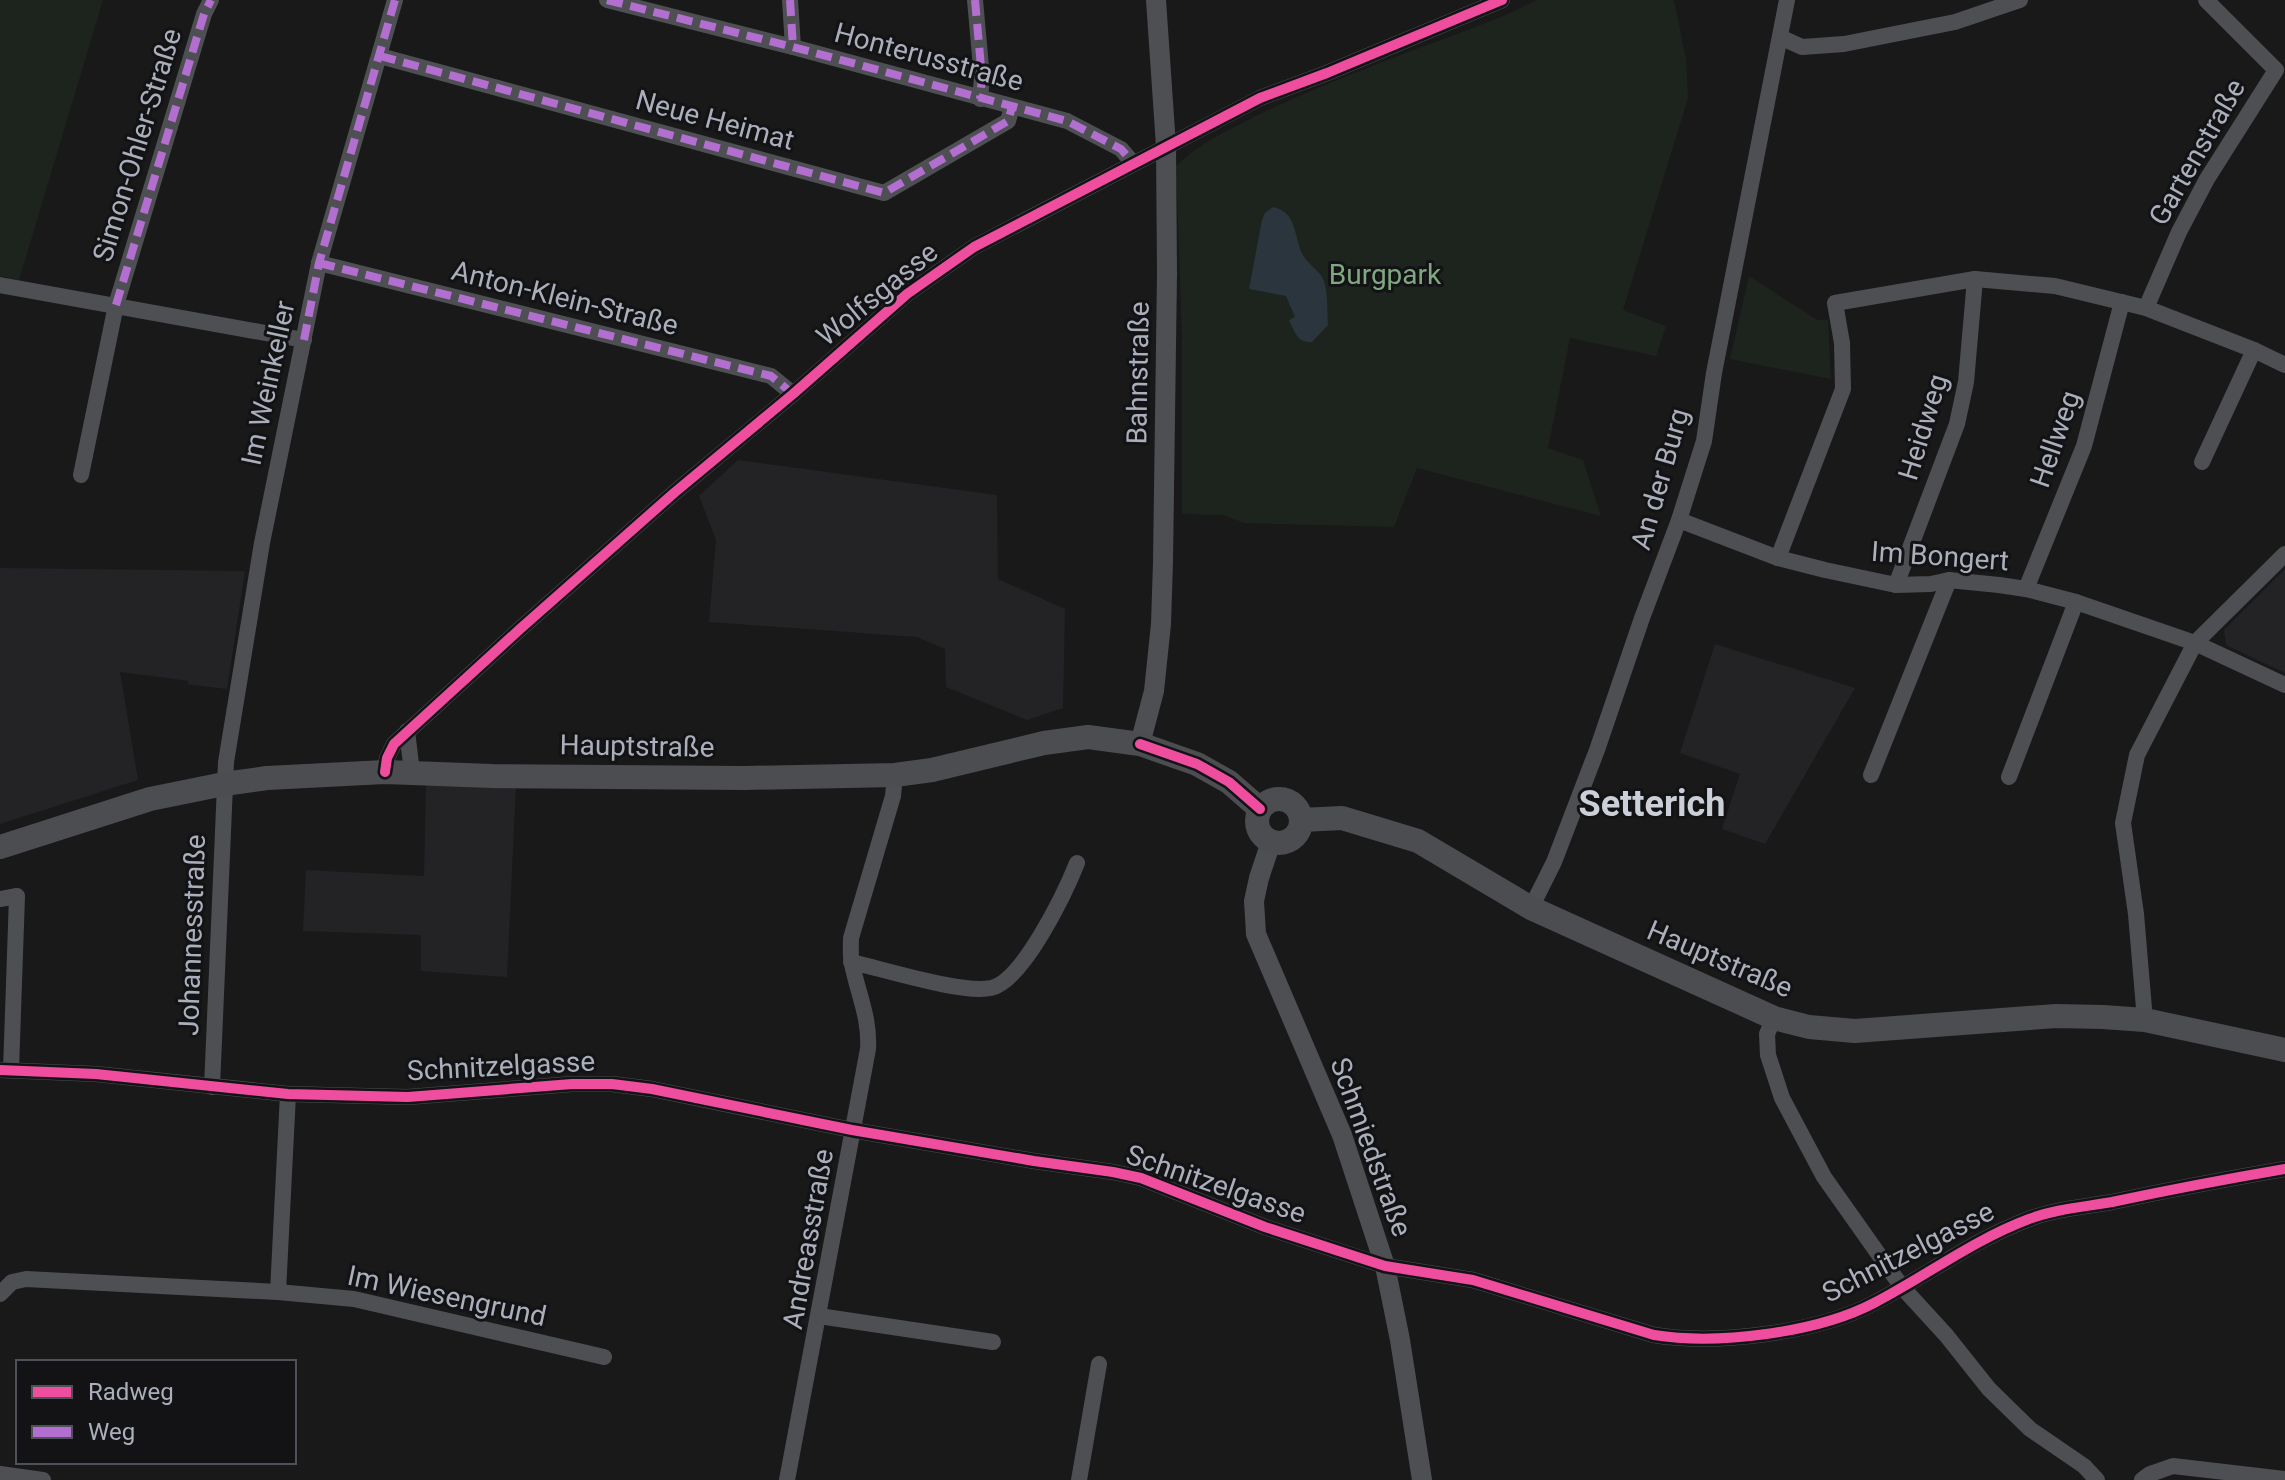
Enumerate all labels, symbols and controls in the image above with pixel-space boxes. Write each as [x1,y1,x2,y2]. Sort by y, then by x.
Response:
street label: Honterusstraße [831,16,1027,98]
street label: Simon-Ohler-Straße [86,24,188,266]
street label: Gartenstraße [2142,73,2252,231]
street label: Neue Heimat [632,83,798,157]
street label: Wolfsgasse [810,235,944,353]
street label: Anton-Klein-Straße [448,254,682,342]
park label: Burgpark [1329,258,1442,291]
street label: Im Weinkeller [234,297,302,468]
street label: Bahnstraße [1120,301,1156,445]
street label: Heidweg [1891,370,1955,484]
street label: Hellweg [2023,386,2087,492]
street label: An der Burg [1624,404,1696,554]
street label: Im Bongert [1870,535,2010,577]
street label: Hauptstraße [559,728,715,764]
district label: Setterich [1578,783,1726,825]
street label: Johannesstraße [172,834,212,1036]
street label: Hauptstraße [1642,914,1798,1004]
street label: Schnitzelgasse [406,1045,596,1087]
street label: Schmiedstraße [1323,1053,1419,1241]
street label: Schnitzelgasse [1122,1138,1310,1230]
street label: Andreasstraße [776,1146,840,1332]
street label: Schnitzelgasse [1817,1195,1999,1309]
street label: Im Wiesengrund [345,1259,549,1333]
legend [16,1360,296,1464]
text: Radweg [88,1378,174,1406]
text: Weg [88,1418,135,1446]

